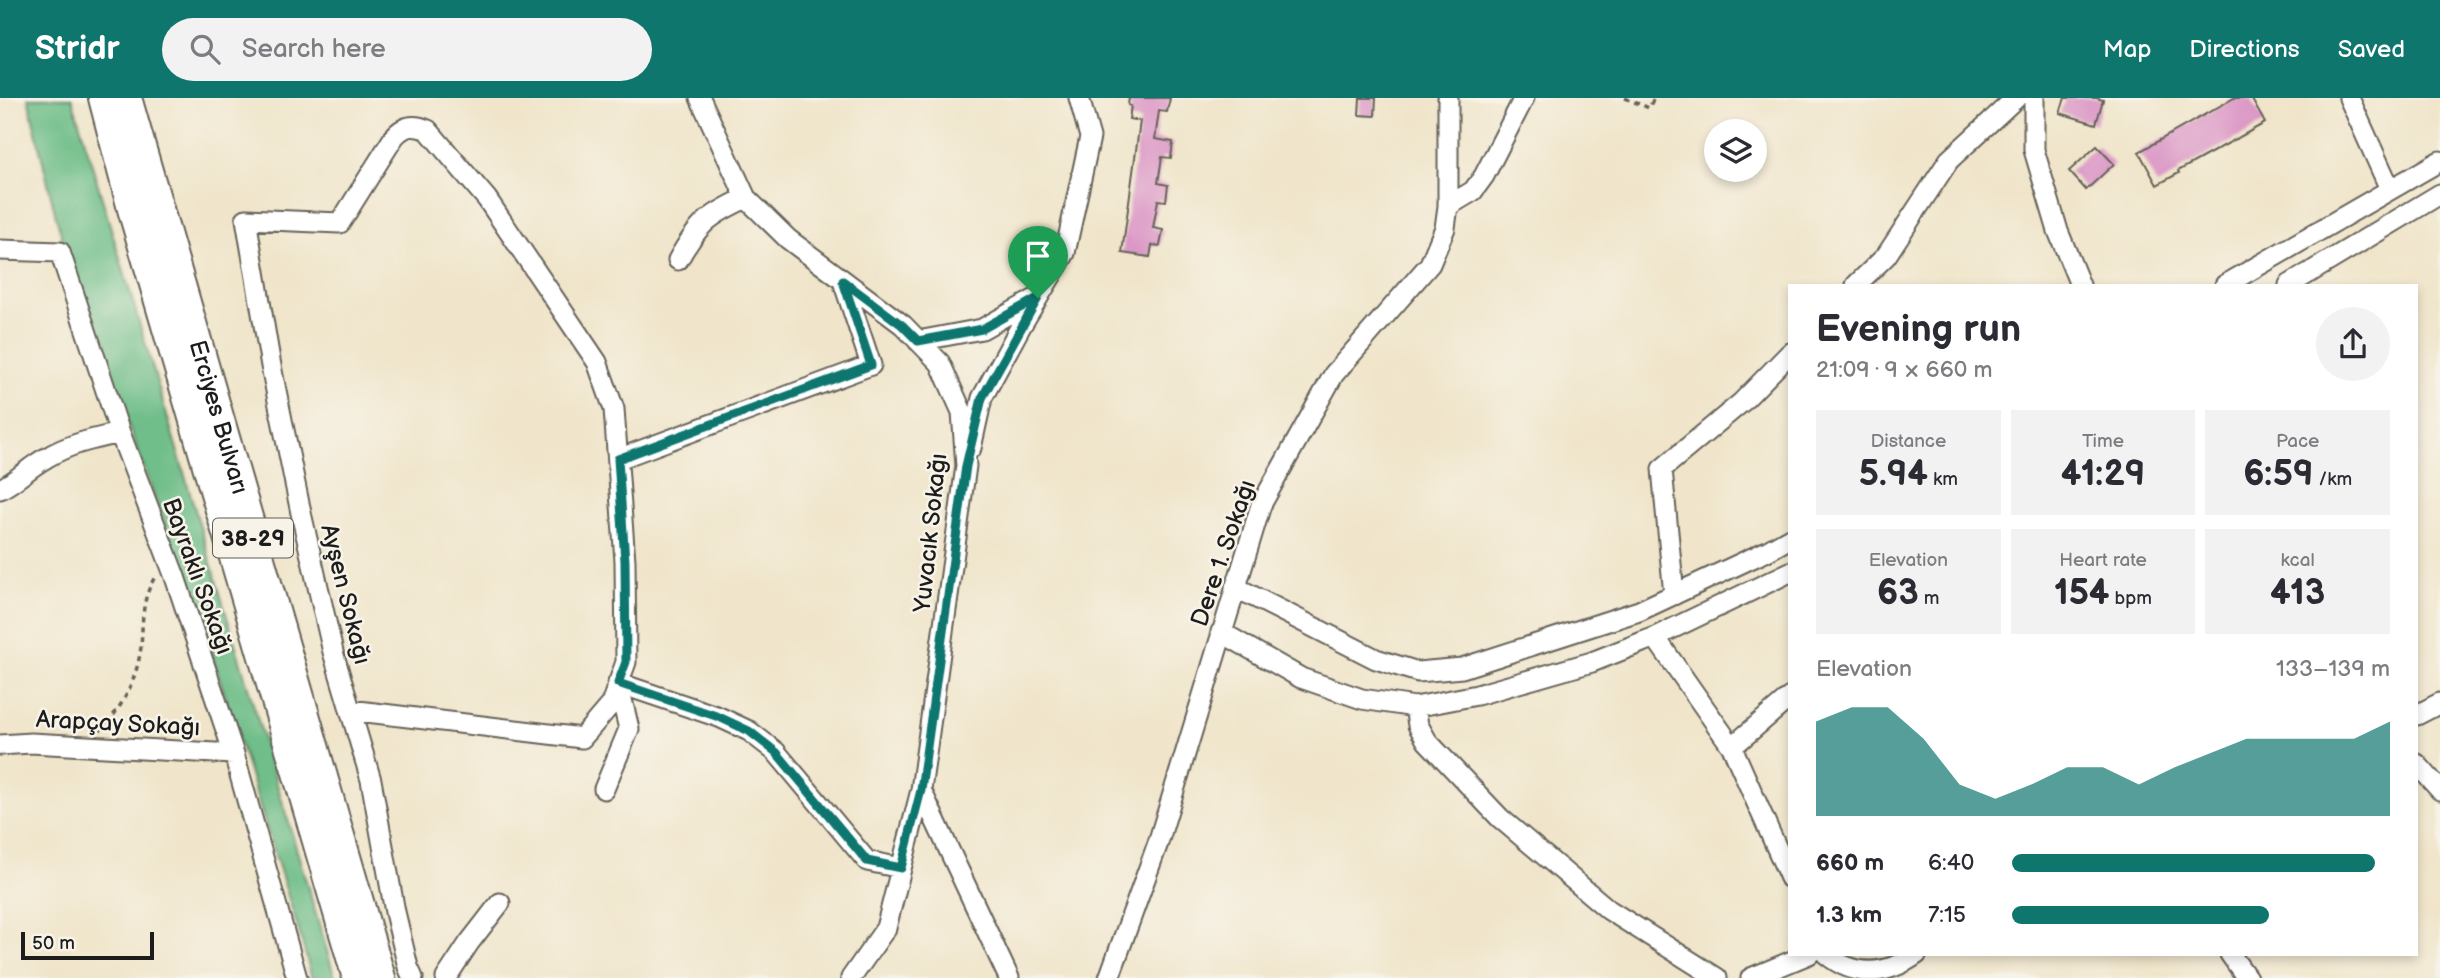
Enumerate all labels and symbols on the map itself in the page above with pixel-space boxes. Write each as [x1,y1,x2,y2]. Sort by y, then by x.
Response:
pin [1008,226,1068,298]
street label: Erciyes Bulvarı [183,337,255,497]
street label: Yuvacık Sokağı [908,452,953,615]
street label: Dere 1. Sokağı [1185,476,1262,630]
street label: Bayraklı Sokağı [156,494,239,658]
road number: 38-29 [213,518,293,558]
street label: Ayşen Sokağı [314,521,377,667]
street label: Arapçay Sokağı [35,705,201,742]
scale bar [21,929,154,961]

